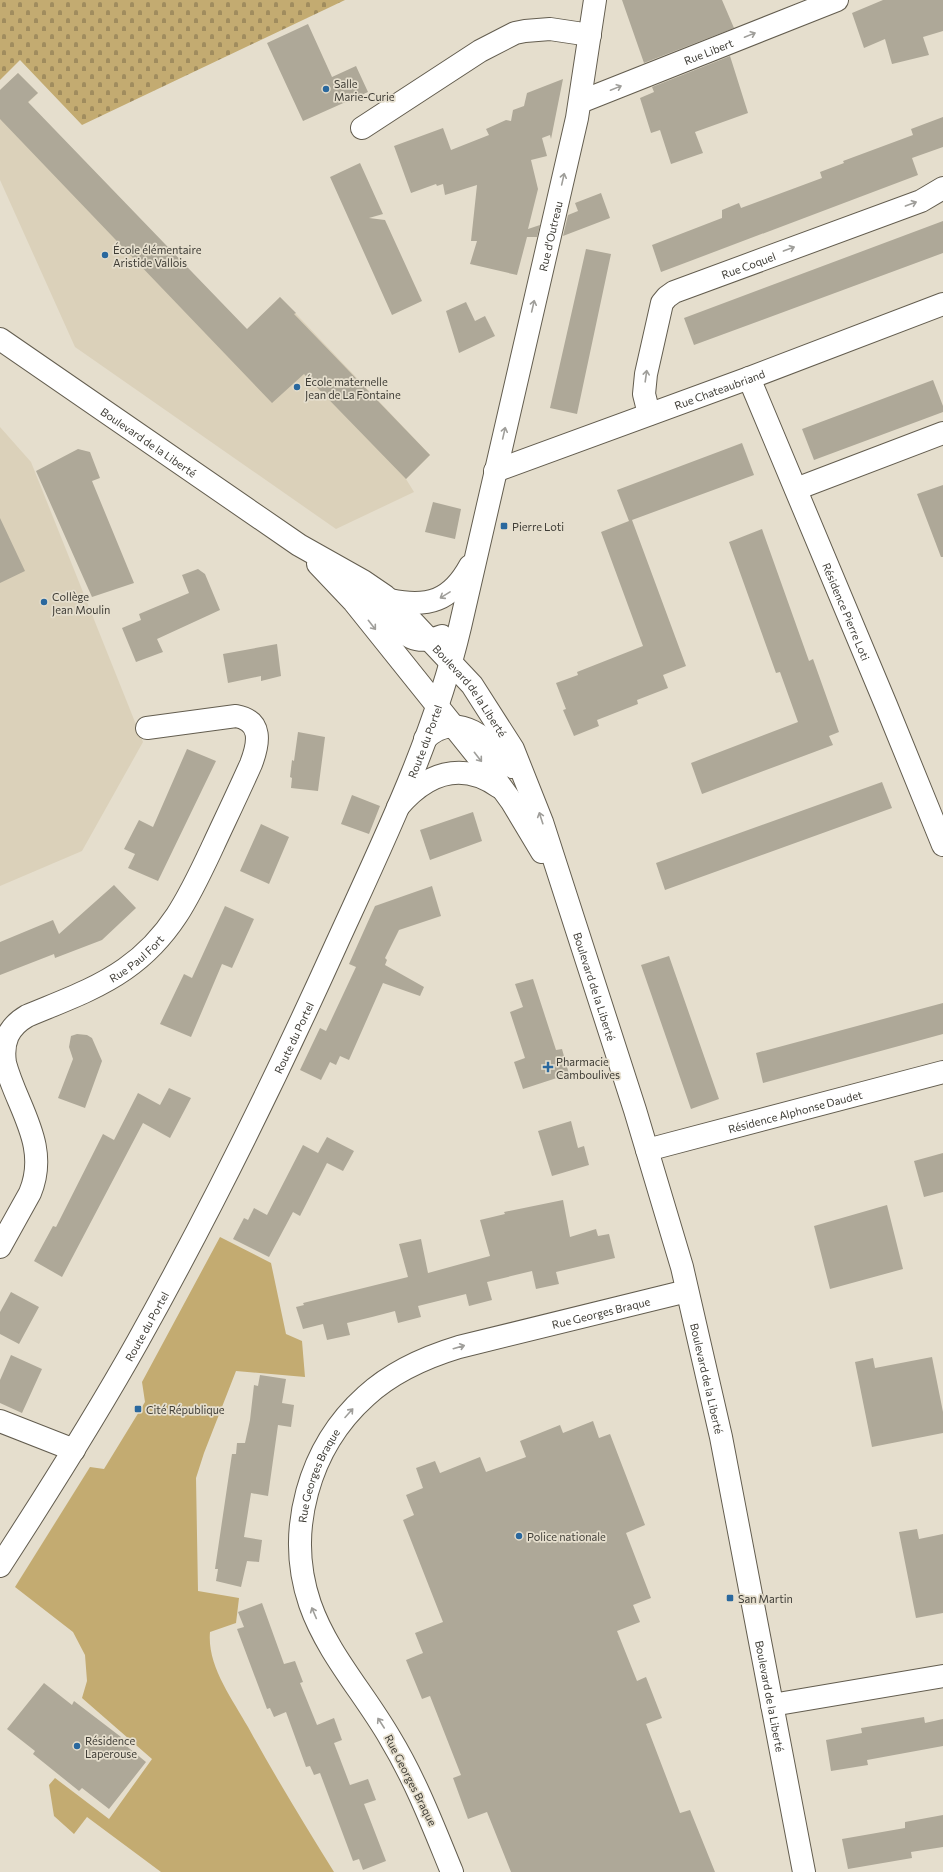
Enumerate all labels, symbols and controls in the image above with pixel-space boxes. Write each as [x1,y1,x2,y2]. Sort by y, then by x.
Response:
one-way arrow [744,30,756,38]
street label: Rue Libert [682,35,735,67]
place label: Salle Marie-Curie [334,77,395,103]
one-way arrow [610,83,622,91]
marker: Salle Marie-Curie [321,84,331,94]
one-way arrow [559,173,567,186]
street label: Rue d'Outreau [536,200,564,272]
one-way arrow [905,200,917,208]
place label: École élémentaire Aristide Vallois [113,242,202,269]
one-way arrow [783,245,795,253]
street label: Rue Coquel [719,249,777,281]
marker: École élémentaire Aristide Vallois [100,250,110,260]
one-way arrow [530,300,537,313]
street label: Rue Chateaubriand [672,366,766,411]
one-way arrow [642,370,650,383]
place label: École maternelle Jean de La Fontaine [305,374,401,402]
marker: École maternelle Jean de La Fontaine [292,382,302,392]
street label: Boulevard de la Liberté [99,404,200,479]
one-way arrow [500,426,508,439]
place label: Pierre Loti [512,520,564,533]
marker: Pierre Loti [499,521,509,531]
street label: Résidence Pierre Loti [821,561,873,662]
place label: Collège Jean Moulin [52,590,110,617]
one-way arrow [439,591,450,599]
marker: Collège Jean Moulin [39,597,49,607]
one-way arrow [368,620,377,631]
street label: Boulevard de la Liberté [431,642,510,739]
street label: Route du Portel [405,703,444,780]
one-way arrow [474,751,482,762]
one-way arrow [537,812,544,825]
street label: Boulevard de la Liberté [571,930,619,1043]
street label: Rue Paul Fort [106,932,166,984]
street label: Route du Portel [271,1000,316,1075]
place label: Pharmacie Camboulives [556,1055,620,1081]
marker: Pharmacie Camboulives [543,1062,553,1072]
street label: Résidence Alphonse Daudet [726,1087,864,1135]
street label: Route du Portel [122,1289,171,1363]
street label: Rue Georges Braque [550,1294,651,1330]
street label: Boulevard de la Liberté [689,1322,727,1435]
one-way arrow [452,1343,465,1350]
place label: Cité République [146,1403,225,1416]
marker: Cité République [133,1404,143,1414]
one-way arrow [345,1407,354,1418]
street label: Rue Georges Braque [295,1426,342,1524]
place label: Police nationale [527,1530,606,1543]
marker: Police nationale [514,1531,524,1541]
place label: San Martin [738,1592,793,1605]
marker: San Martin [725,1593,735,1603]
one-way arrow [309,1607,317,1619]
street label: Boulevard de la Liberté [753,1639,787,1753]
one-way arrow [377,1718,385,1729]
street label: Rue Georges Braque [382,1732,440,1828]
place label: Résidence Laperouse [85,1734,137,1760]
marker: Résidence Laperouse [72,1741,82,1751]

